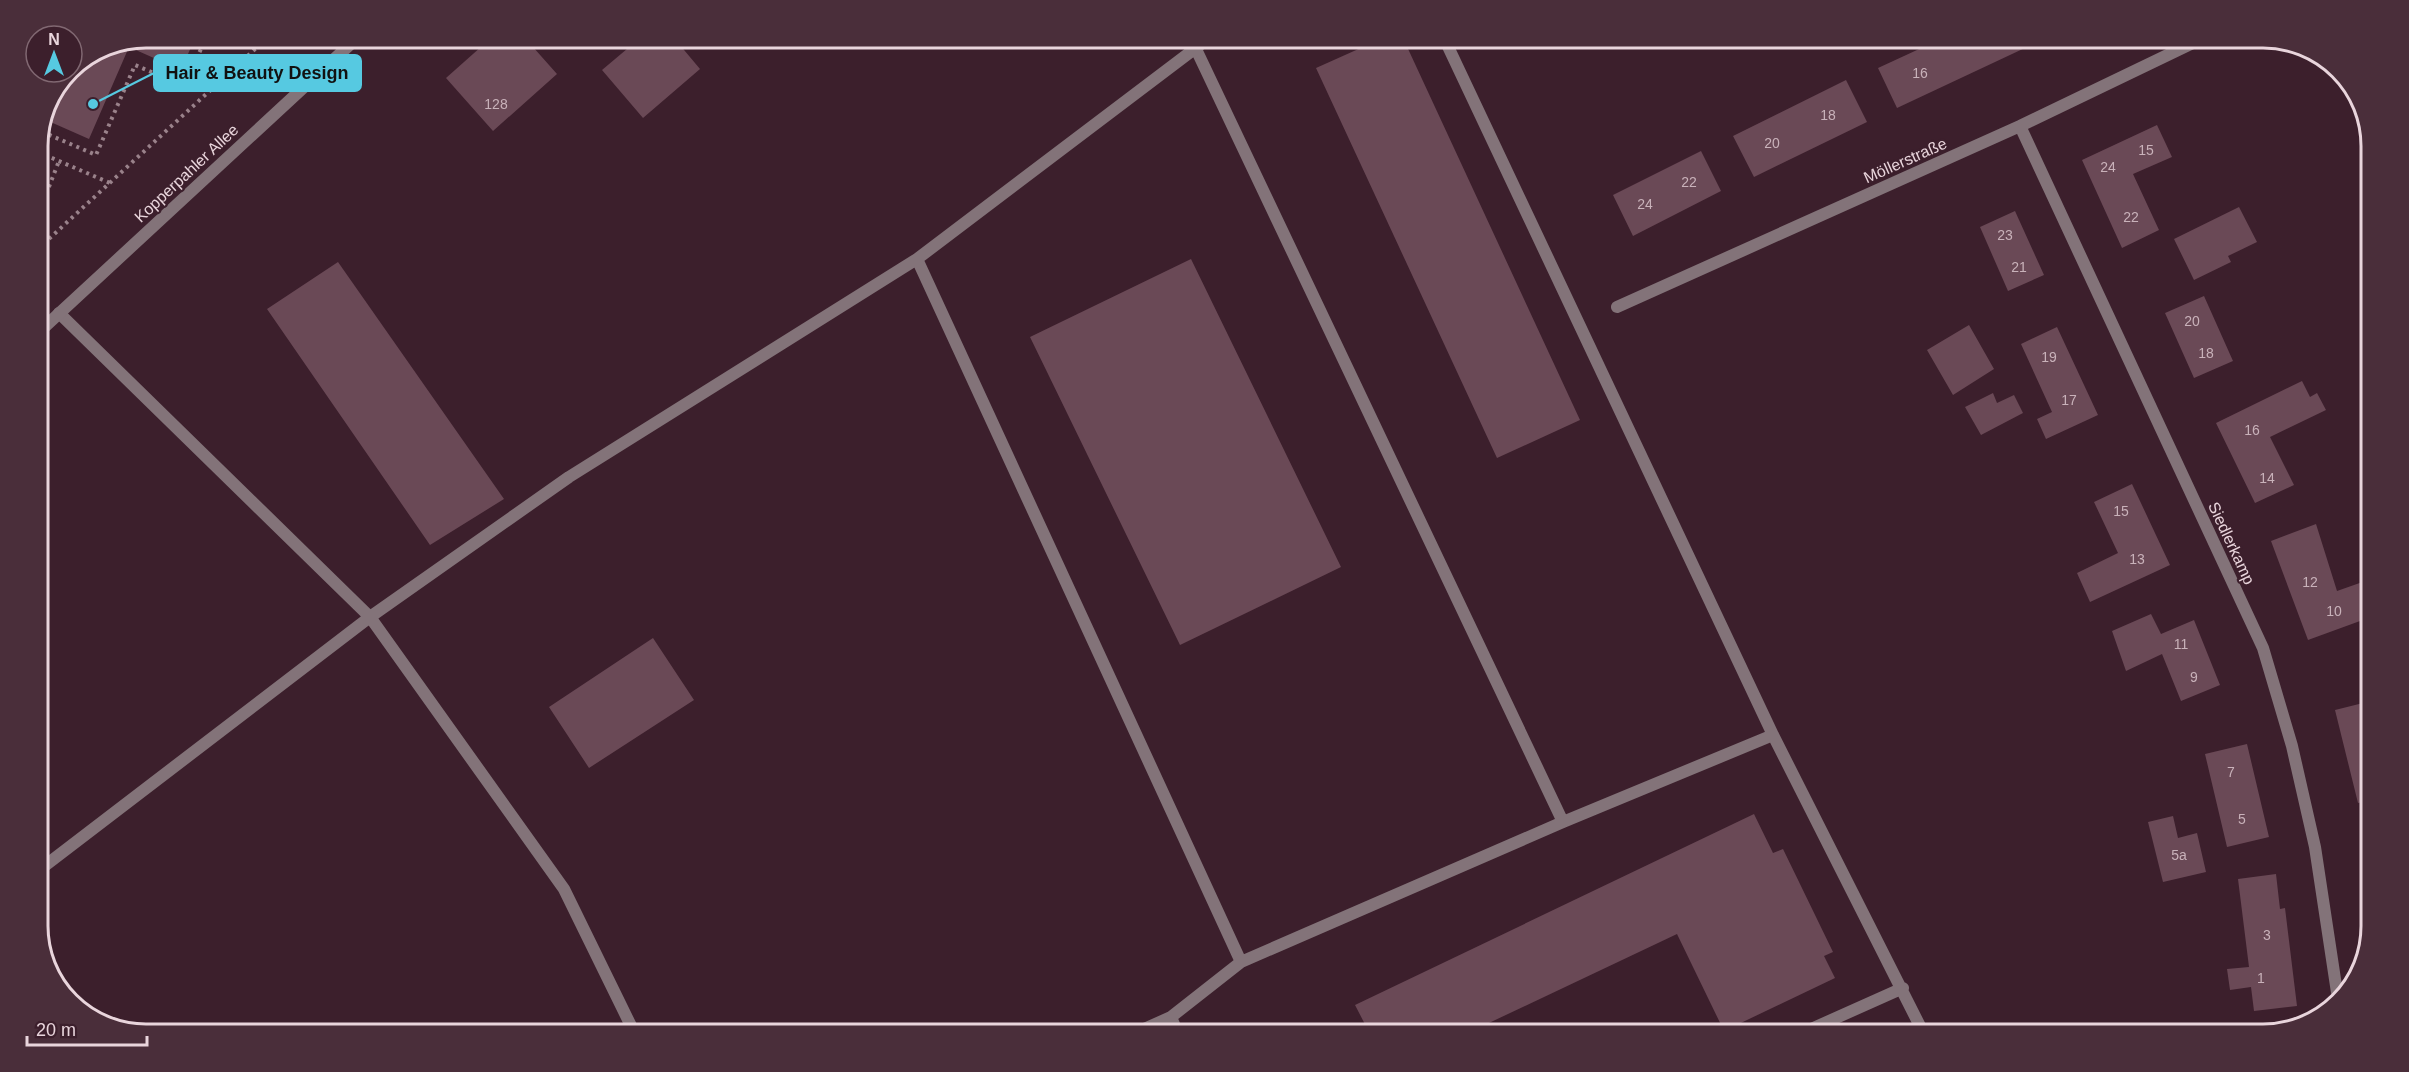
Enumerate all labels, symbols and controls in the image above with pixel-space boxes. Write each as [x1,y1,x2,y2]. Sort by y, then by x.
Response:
north arrow [24,24,84,84]
text: N [48,31,60,48]
callout: Hair & Beauty Design [154,55,361,91]
text: Hair & Beauty Design [165,63,349,83]
house number: 16 [1912,65,1928,81]
house number: 128 [484,96,508,112]
house number: 18 [1820,107,1836,123]
street label: Kopperpahler Allee [131,121,242,226]
house number: 20 [1764,135,1780,151]
street label: Möllerstraße [1861,135,1949,186]
house number: 15 [2138,142,2154,158]
house number: 24 [2100,159,2116,175]
house number: 22 [1681,174,1697,190]
house number: 24 [1637,196,1653,212]
house number: 22 [2123,209,2139,225]
house number: 23 [1997,227,2013,243]
house number: 21 [2011,259,2027,275]
house number: 20 [2184,313,2200,329]
house number: 18 [2198,345,2214,361]
house number: 19 [2041,349,2057,365]
house number: 17 [2061,392,2077,408]
house number: 16 [2244,422,2260,438]
house number: 14 [2259,470,2275,486]
street label: Siedlerkamp [2205,499,2258,587]
house number: 15 [2113,503,2129,519]
house number: 13 [2129,551,2145,567]
house number: 12 [2302,574,2318,590]
house number: 10 [2326,603,2342,619]
house number: 11 [2174,636,2188,652]
house number: 9 [2190,669,2198,685]
house number: 7 [2227,764,2235,780]
house number: 5 [2238,811,2246,827]
house number: 5a [2171,847,2187,863]
house number: 3 [2263,927,2271,943]
house number: 1 [2257,970,2265,986]
scale bar [27,1009,147,1047]
text: 20 m [36,1020,76,1040]

